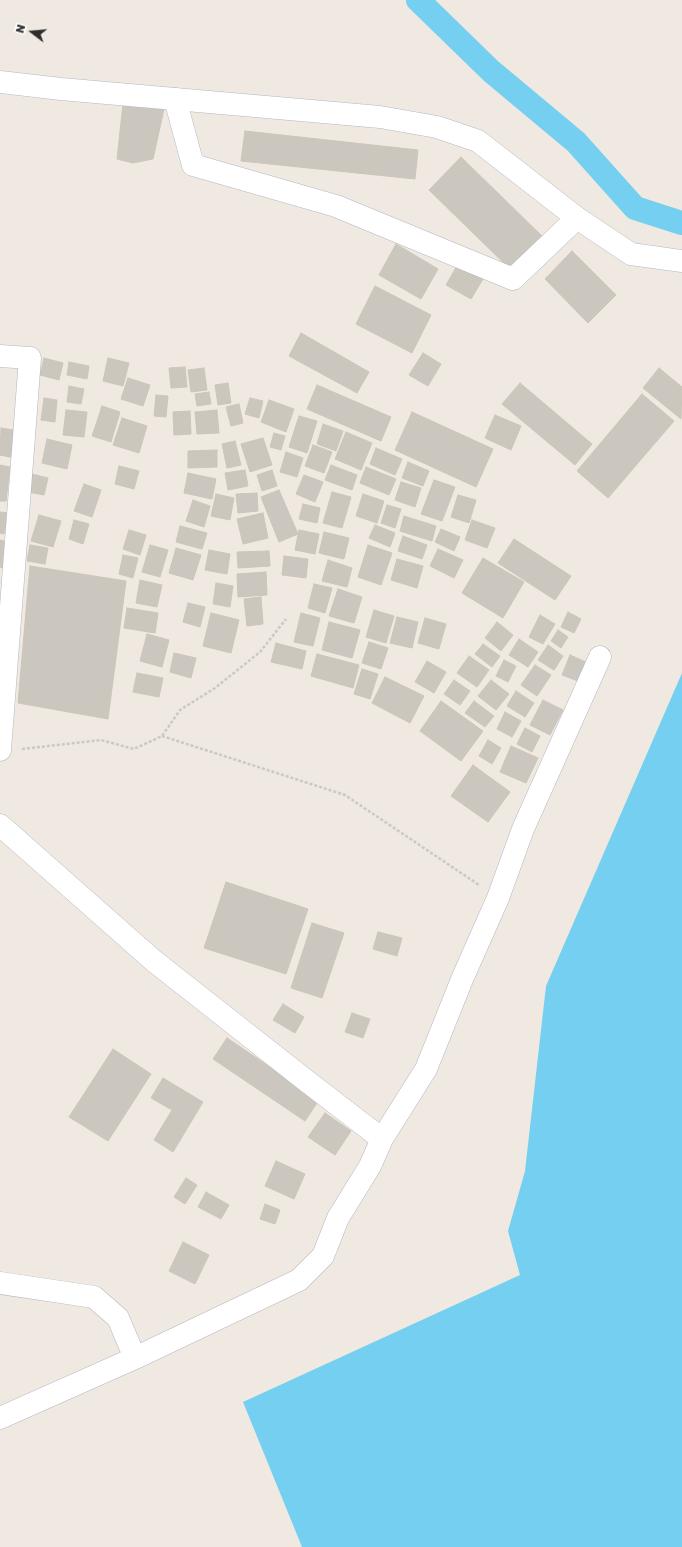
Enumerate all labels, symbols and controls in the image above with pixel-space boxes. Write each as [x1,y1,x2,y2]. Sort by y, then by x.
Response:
north arrow [12,12,52,52]
text: N [13,23,27,34]

